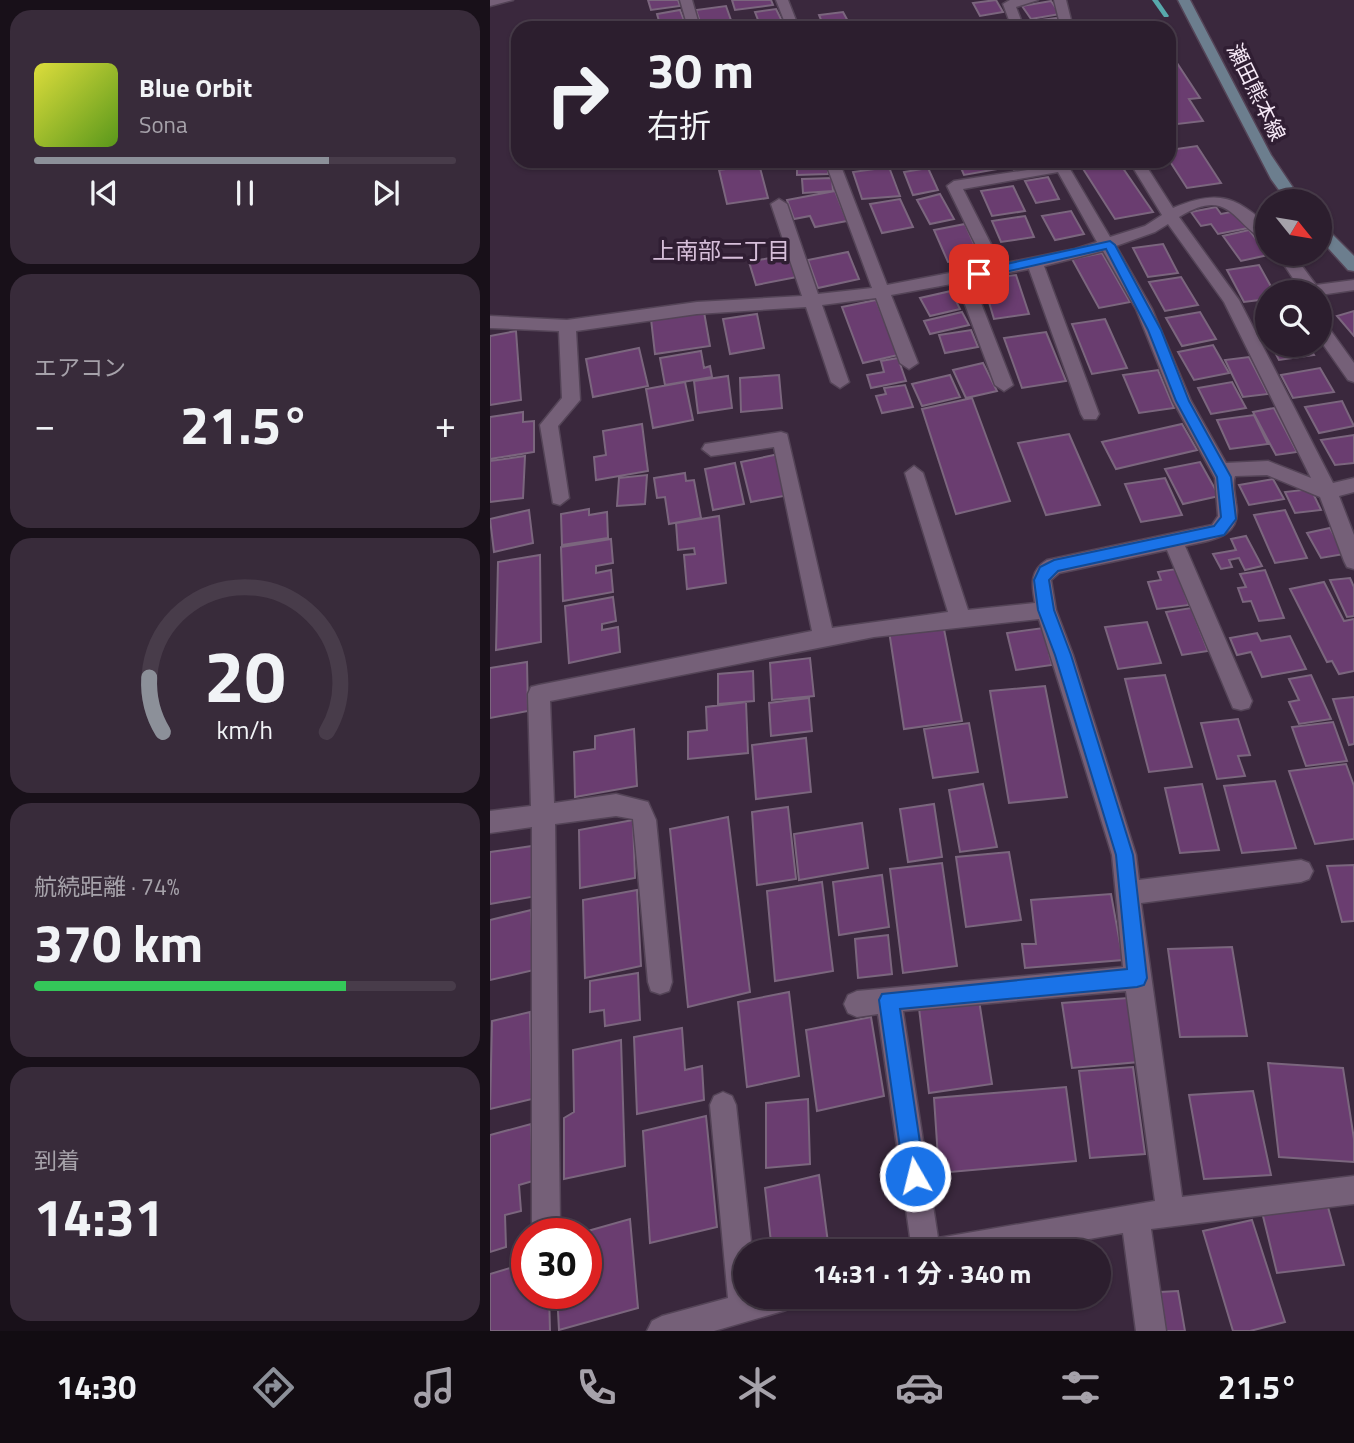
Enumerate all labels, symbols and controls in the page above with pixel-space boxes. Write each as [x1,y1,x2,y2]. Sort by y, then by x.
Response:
text: 30 m [647,32,754,107]
street label: 瀬田熊本線 [1220,38,1294,146]
icon: right [532,49,623,140]
text: Blue Orbit [139,68,252,107]
text: 右折 [647,101,711,149]
text: Sona [139,107,187,142]
icon: previous [85,174,123,212]
icon: pause [226,174,264,212]
icon: next [367,174,405,212]
north arrow [1255,189,1332,266]
map controls [1255,189,1332,357]
district label: 上南部二丁目 [652,233,790,268]
pin [949,244,1009,304]
icon: arrive [960,255,998,293]
button: search [1255,280,1332,357]
text: エアコン [34,350,126,385]
text: 21.5° [180,385,310,464]
text: − [34,395,55,453]
text: + [435,395,456,453]
text: 20 [204,620,286,730]
text: km/h [217,710,273,748]
text: 航続距離 · 74% [34,869,180,904]
text: 370 km [34,903,203,982]
position arrow [878,1139,952,1213]
text: 到着 [34,1143,80,1178]
text: 14:31 [34,1177,164,1256]
speed limit sign: 30 [511,1218,602,1309]
text: 14:31 · 1 分 · 340 m [813,1254,1031,1293]
text: 14:30 [56,1363,136,1411]
icon: directions [249,1363,298,1412]
icon: music [410,1363,459,1412]
icon: phone [572,1363,621,1412]
icon: climate [733,1363,782,1412]
icon: car [895,1363,944,1412]
icon: filters [1056,1363,1105,1412]
text: 21.5° [1218,1363,1298,1411]

